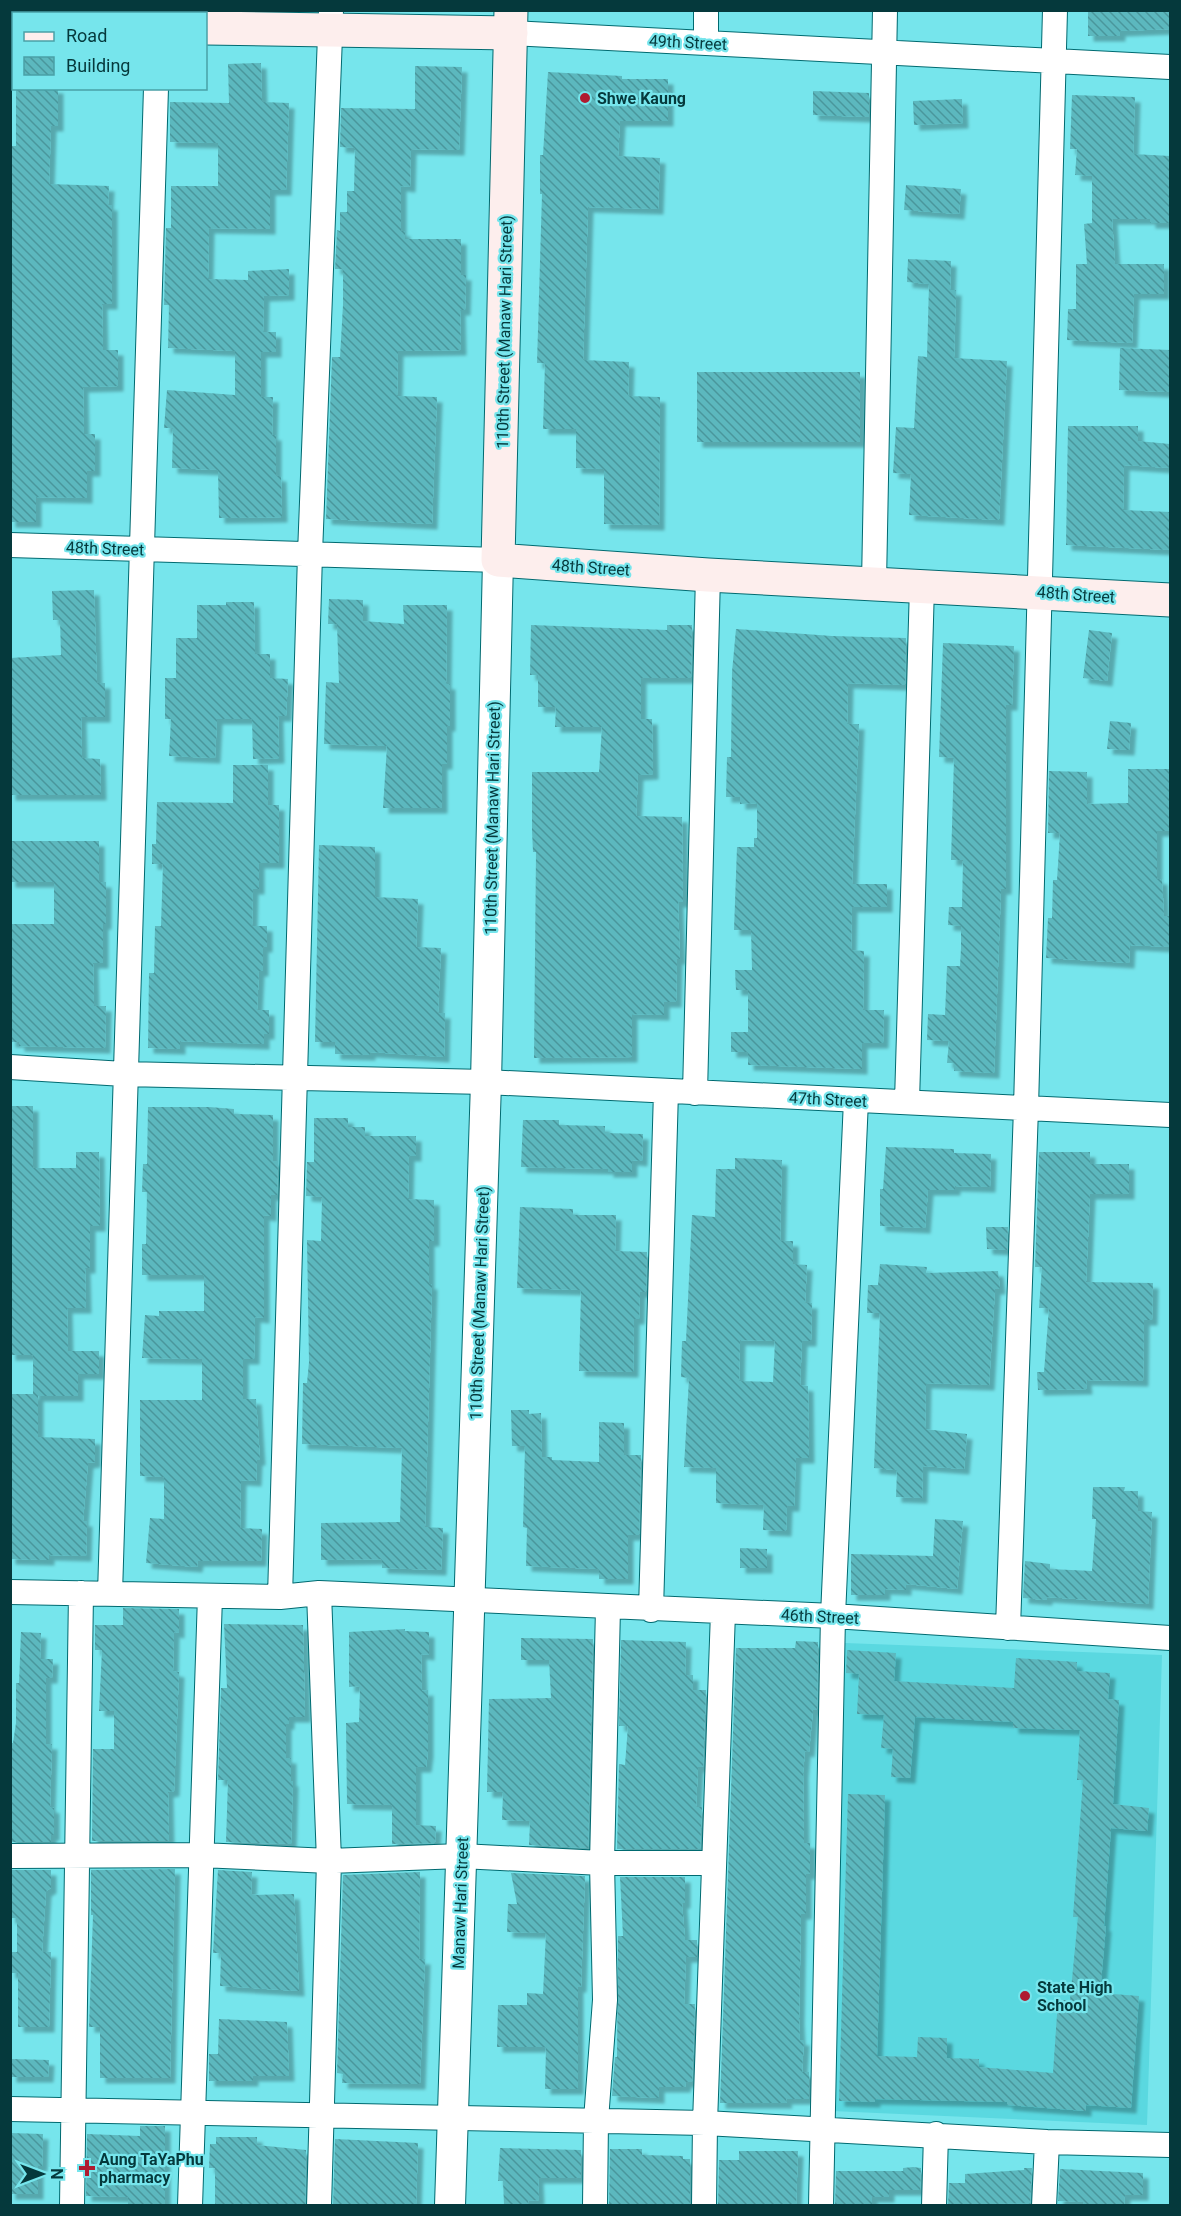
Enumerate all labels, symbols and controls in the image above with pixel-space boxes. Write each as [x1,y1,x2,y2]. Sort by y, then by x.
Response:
legend [12,12,207,90]
text: Road [66,25,107,46]
street label: 49th Street [648,31,728,54]
text: Building [66,55,130,76]
place label: Shwe Kaung [597,89,686,108]
marker: Shwe Kaung [578,91,592,105]
street label: 110th Street (Manaw Hari Street) [493,215,516,449]
street label: 48th Street [66,538,144,559]
street label: 48th Street [551,555,631,580]
street label: 48th Street [1036,582,1116,607]
street label: 110th Street (Manaw Hari Street) [481,701,504,935]
street label: 47th Street [788,1088,868,1111]
street label: 110th Street (Manaw Hari Street) [466,1186,493,1420]
street label: 46th Street [780,1605,860,1628]
street label: Manaw Hari Street [449,1837,472,1969]
place label: State High School [1037,1978,1113,2015]
marker: State High School [1018,1989,1032,2003]
north arrow [12,2144,72,2204]
place label: Aung TaYaPhu pharmacy [99,2150,204,2187]
marker: Aung TaYaPhu pharmacy [80,2161,94,2175]
text: N [47,2168,66,2180]

